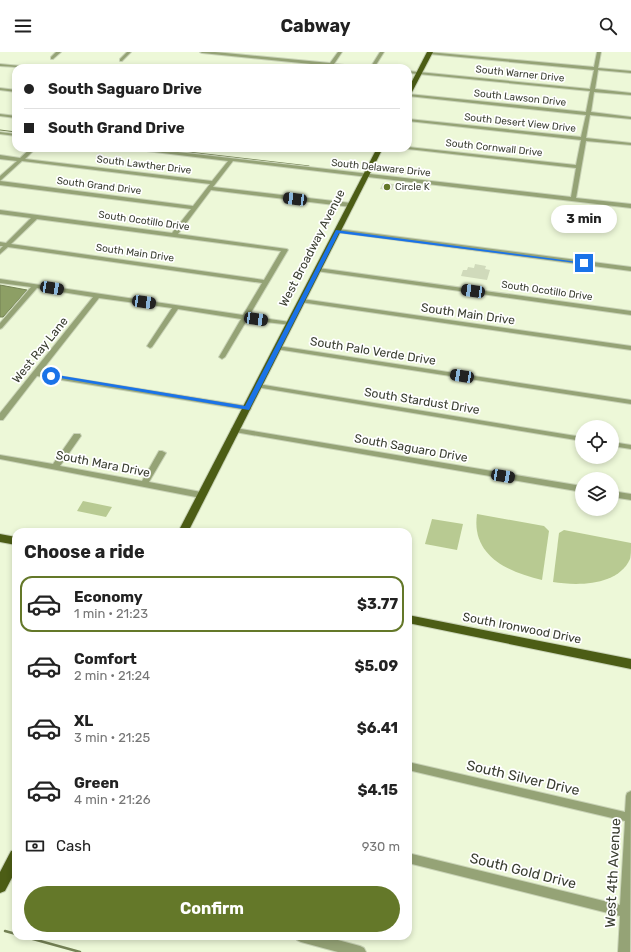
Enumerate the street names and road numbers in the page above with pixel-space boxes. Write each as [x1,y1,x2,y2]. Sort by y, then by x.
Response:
street label: South Warner Drive [475,63,565,85]
street label: South Lawson Drive [473,87,567,109]
street label: South Desert View Drive [464,111,577,135]
street label: South Cornwall Drive [445,137,543,159]
street label: South Lawther Drive [96,153,192,177]
street label: South Delaware Drive [331,157,432,179]
street label: South Grand Drive [56,175,142,197]
street label: West Broadway Avenue [276,187,348,309]
street label: South Ocotillo Drive [98,209,191,233]
street label: South Main Drive [95,242,175,264]
street label: South Ocotillo Drive [501,279,594,303]
street label: South Main Drive [420,300,516,328]
street label: West Ray Lane [9,314,71,386]
street label: South Palo Verde Drive [309,334,437,368]
street label: South Stardust Drive [363,385,481,417]
street label: South Saguaro Drive [353,431,469,465]
street label: South Mara Drive [55,448,152,480]
street label: South Ironwood Drive [462,610,583,646]
street label: South Silver Drive [465,757,581,799]
street label: West 4th Avenue [602,818,624,928]
street label: South Gold Drive [468,850,578,892]

